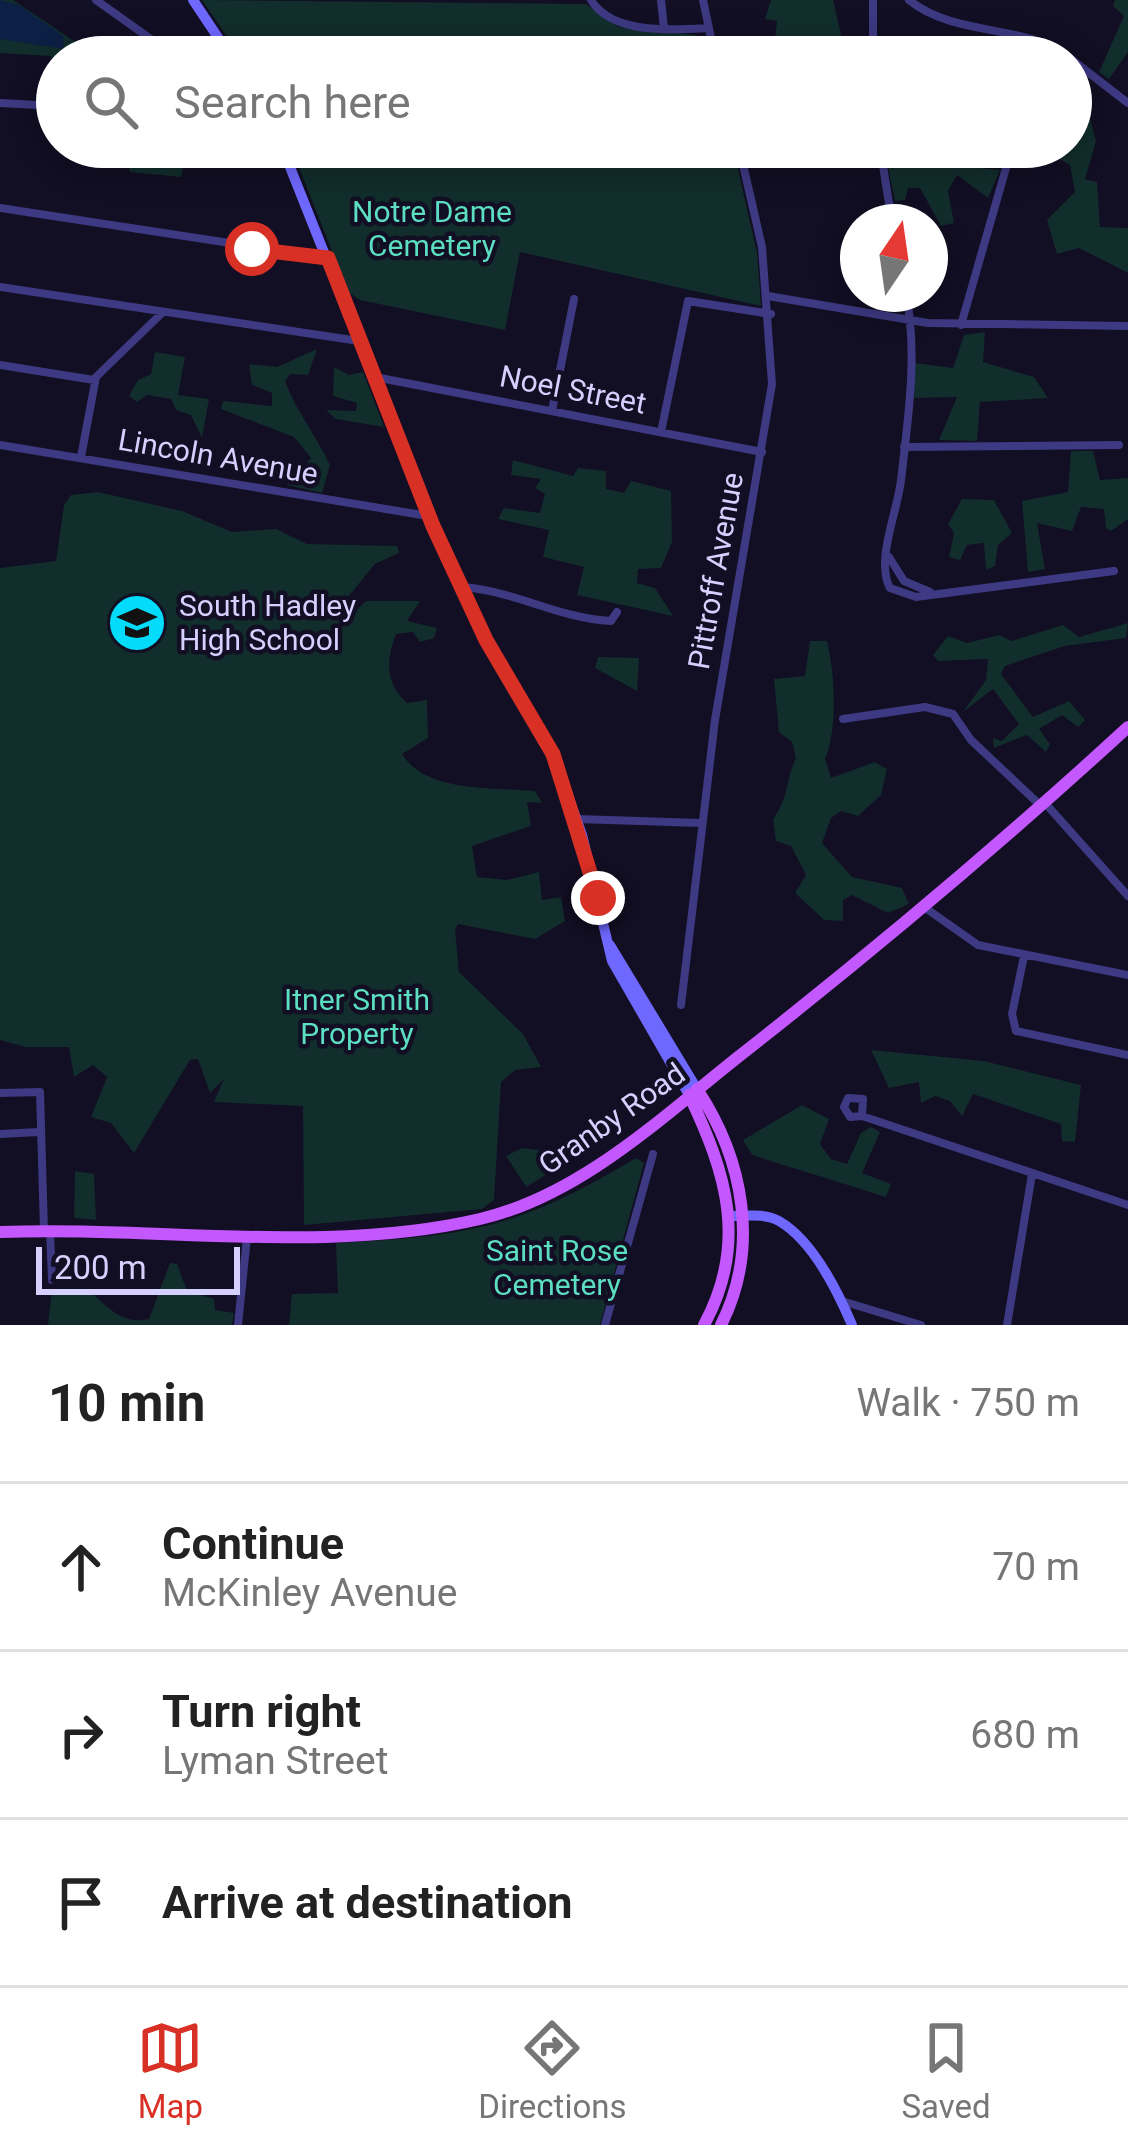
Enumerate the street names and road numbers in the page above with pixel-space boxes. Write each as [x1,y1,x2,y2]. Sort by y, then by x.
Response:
street label: Noel Street [497,358,649,421]
street label: Lincoln Avenue [115,422,321,491]
street label: Pittroff Avenue [681,470,750,672]
street label: Granby Road [532,1055,691,1182]

